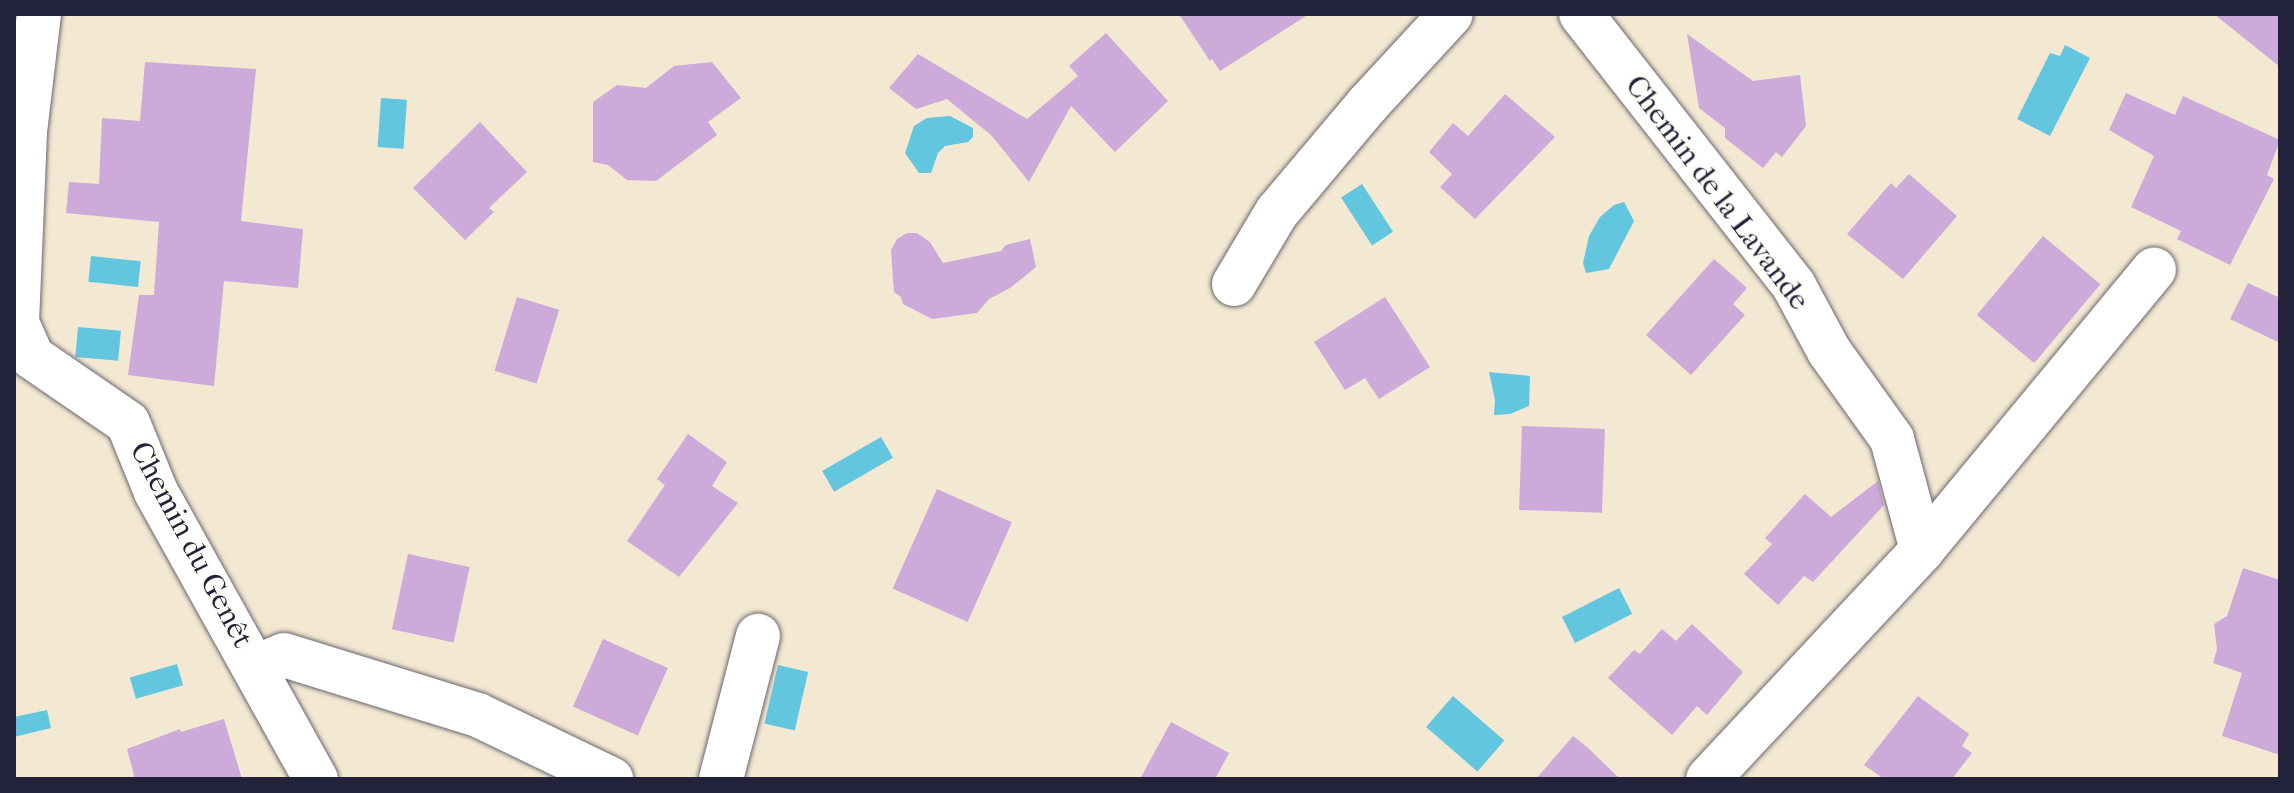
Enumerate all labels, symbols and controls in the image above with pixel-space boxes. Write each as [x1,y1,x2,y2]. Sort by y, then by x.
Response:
street label: Chemin de la Lavande [1617,69,1817,317]
street label: Chemin du Genêt [122,436,260,654]

